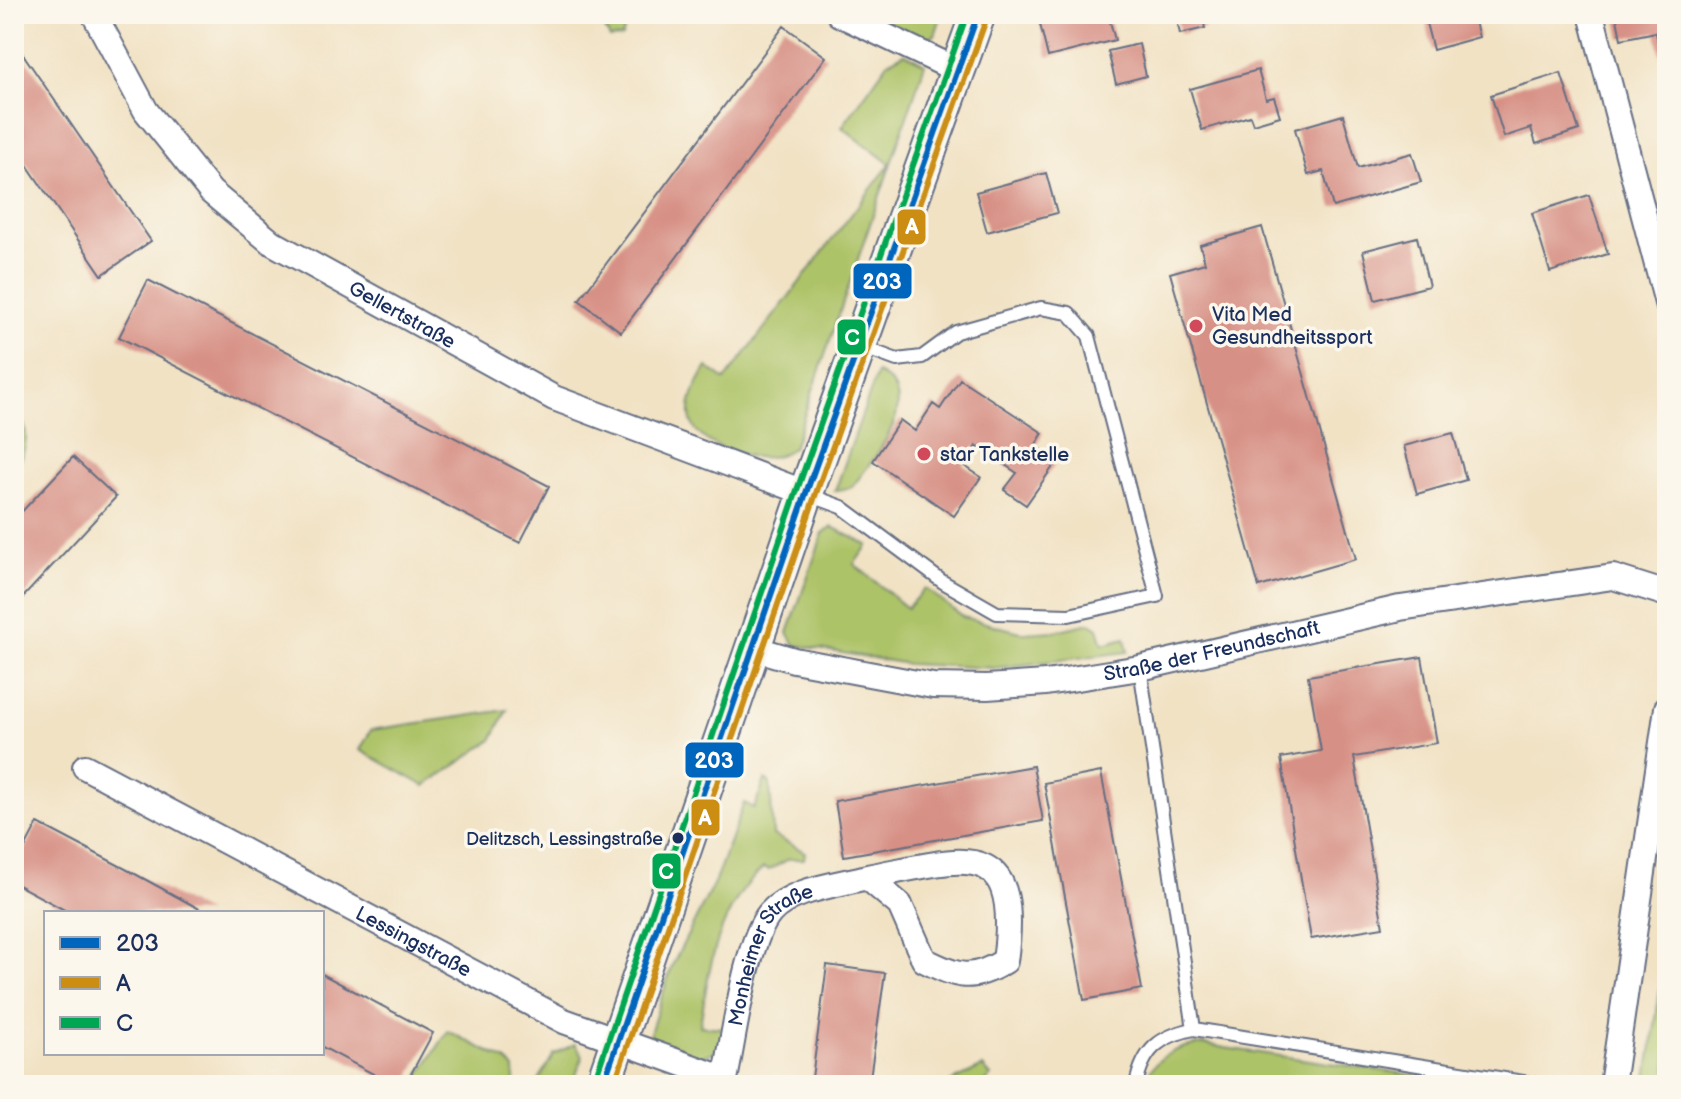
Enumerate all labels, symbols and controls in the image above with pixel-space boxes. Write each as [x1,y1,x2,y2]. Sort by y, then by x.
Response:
line badge: A [896,208,927,246]
text: A [904,214,919,241]
line badge: 203 [852,262,913,300]
text: 203 [862,269,902,296]
street label: Gellertstraße [344,276,460,354]
place label: Vita Med Gesundheitssport [1212,303,1373,350]
marker: Vita Med Gesundheitssport [1187,317,1205,335]
line badge: C [836,318,867,356]
text: C [844,325,860,352]
place label: star Tankstelle [940,443,1069,467]
marker: star Tankstelle [915,445,933,463]
street label: Straße der Freundschaft [1102,616,1322,687]
line badge: 203 [684,741,745,779]
text: 203 [694,748,734,775]
line badge: A [690,798,721,837]
text: A [697,805,712,832]
place label: Delitzsch, Lessingstraße [466,829,663,850]
marker: Delitzsch, Lessingstraße [670,830,686,846]
line badge: C [651,852,682,890]
text: C [658,859,674,886]
street label: Monheimer Straße [724,879,816,1028]
street label: Lessingstraße [351,902,475,983]
legend [44,911,324,1055]
text: 203 [116,929,159,958]
text: A [116,969,131,998]
text: C [116,1009,133,1038]

